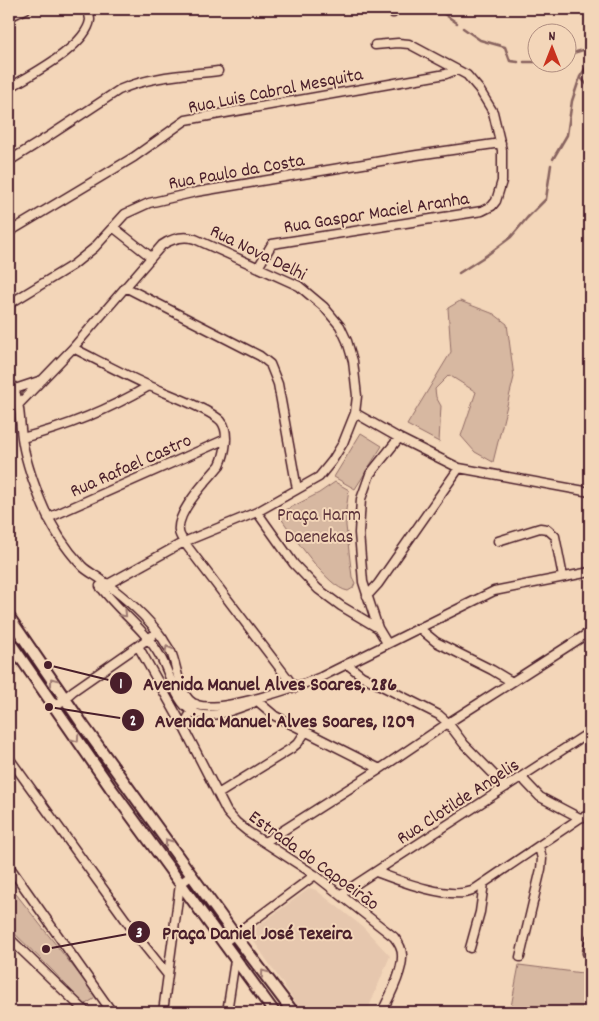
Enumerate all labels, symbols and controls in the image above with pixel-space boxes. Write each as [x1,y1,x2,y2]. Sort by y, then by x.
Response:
north arrow [526,22,576,72]
text: N [549,27,556,47]
street label: Rua Luis Cabral Mesquita [186,62,366,123]
street label: Rua Paulo da Costa [166,148,308,199]
street label: Rua Gaspar Maciel Aranha [282,186,472,242]
street label: Rua Nova Delhi [205,219,311,289]
street label: Rua Rafael Castro [66,428,197,506]
park label: Praça Harm Daenekas [277,503,361,552]
one-way arrow [119,609,128,618]
one-way arrow [164,645,174,654]
callout: Avenida Manuel Alves Soares, 286 [108,666,407,701]
text: Avenida Manuel Alves Soares, 286 [143,672,397,700]
text: 1 [119,674,123,696]
one-way arrow [51,678,59,687]
callout: Avenida Manuel Alves Soares, 1209 [120,702,426,737]
text: Avenida Manuel Alves Soares, 1209 [155,709,415,737]
text: 2 [130,711,136,733]
one-way arrow [70,733,80,742]
street label: Rua Clotilde Angelis [392,753,526,853]
street label: Estrada do Capoeirão [242,805,384,919]
one-way arrow [165,838,174,848]
callout: Praça Daniel José Texeira [127,915,362,950]
text: Praça Daniel José Texeira [162,921,353,949]
text: 3 [136,923,143,945]
one-way arrow [261,969,270,979]

